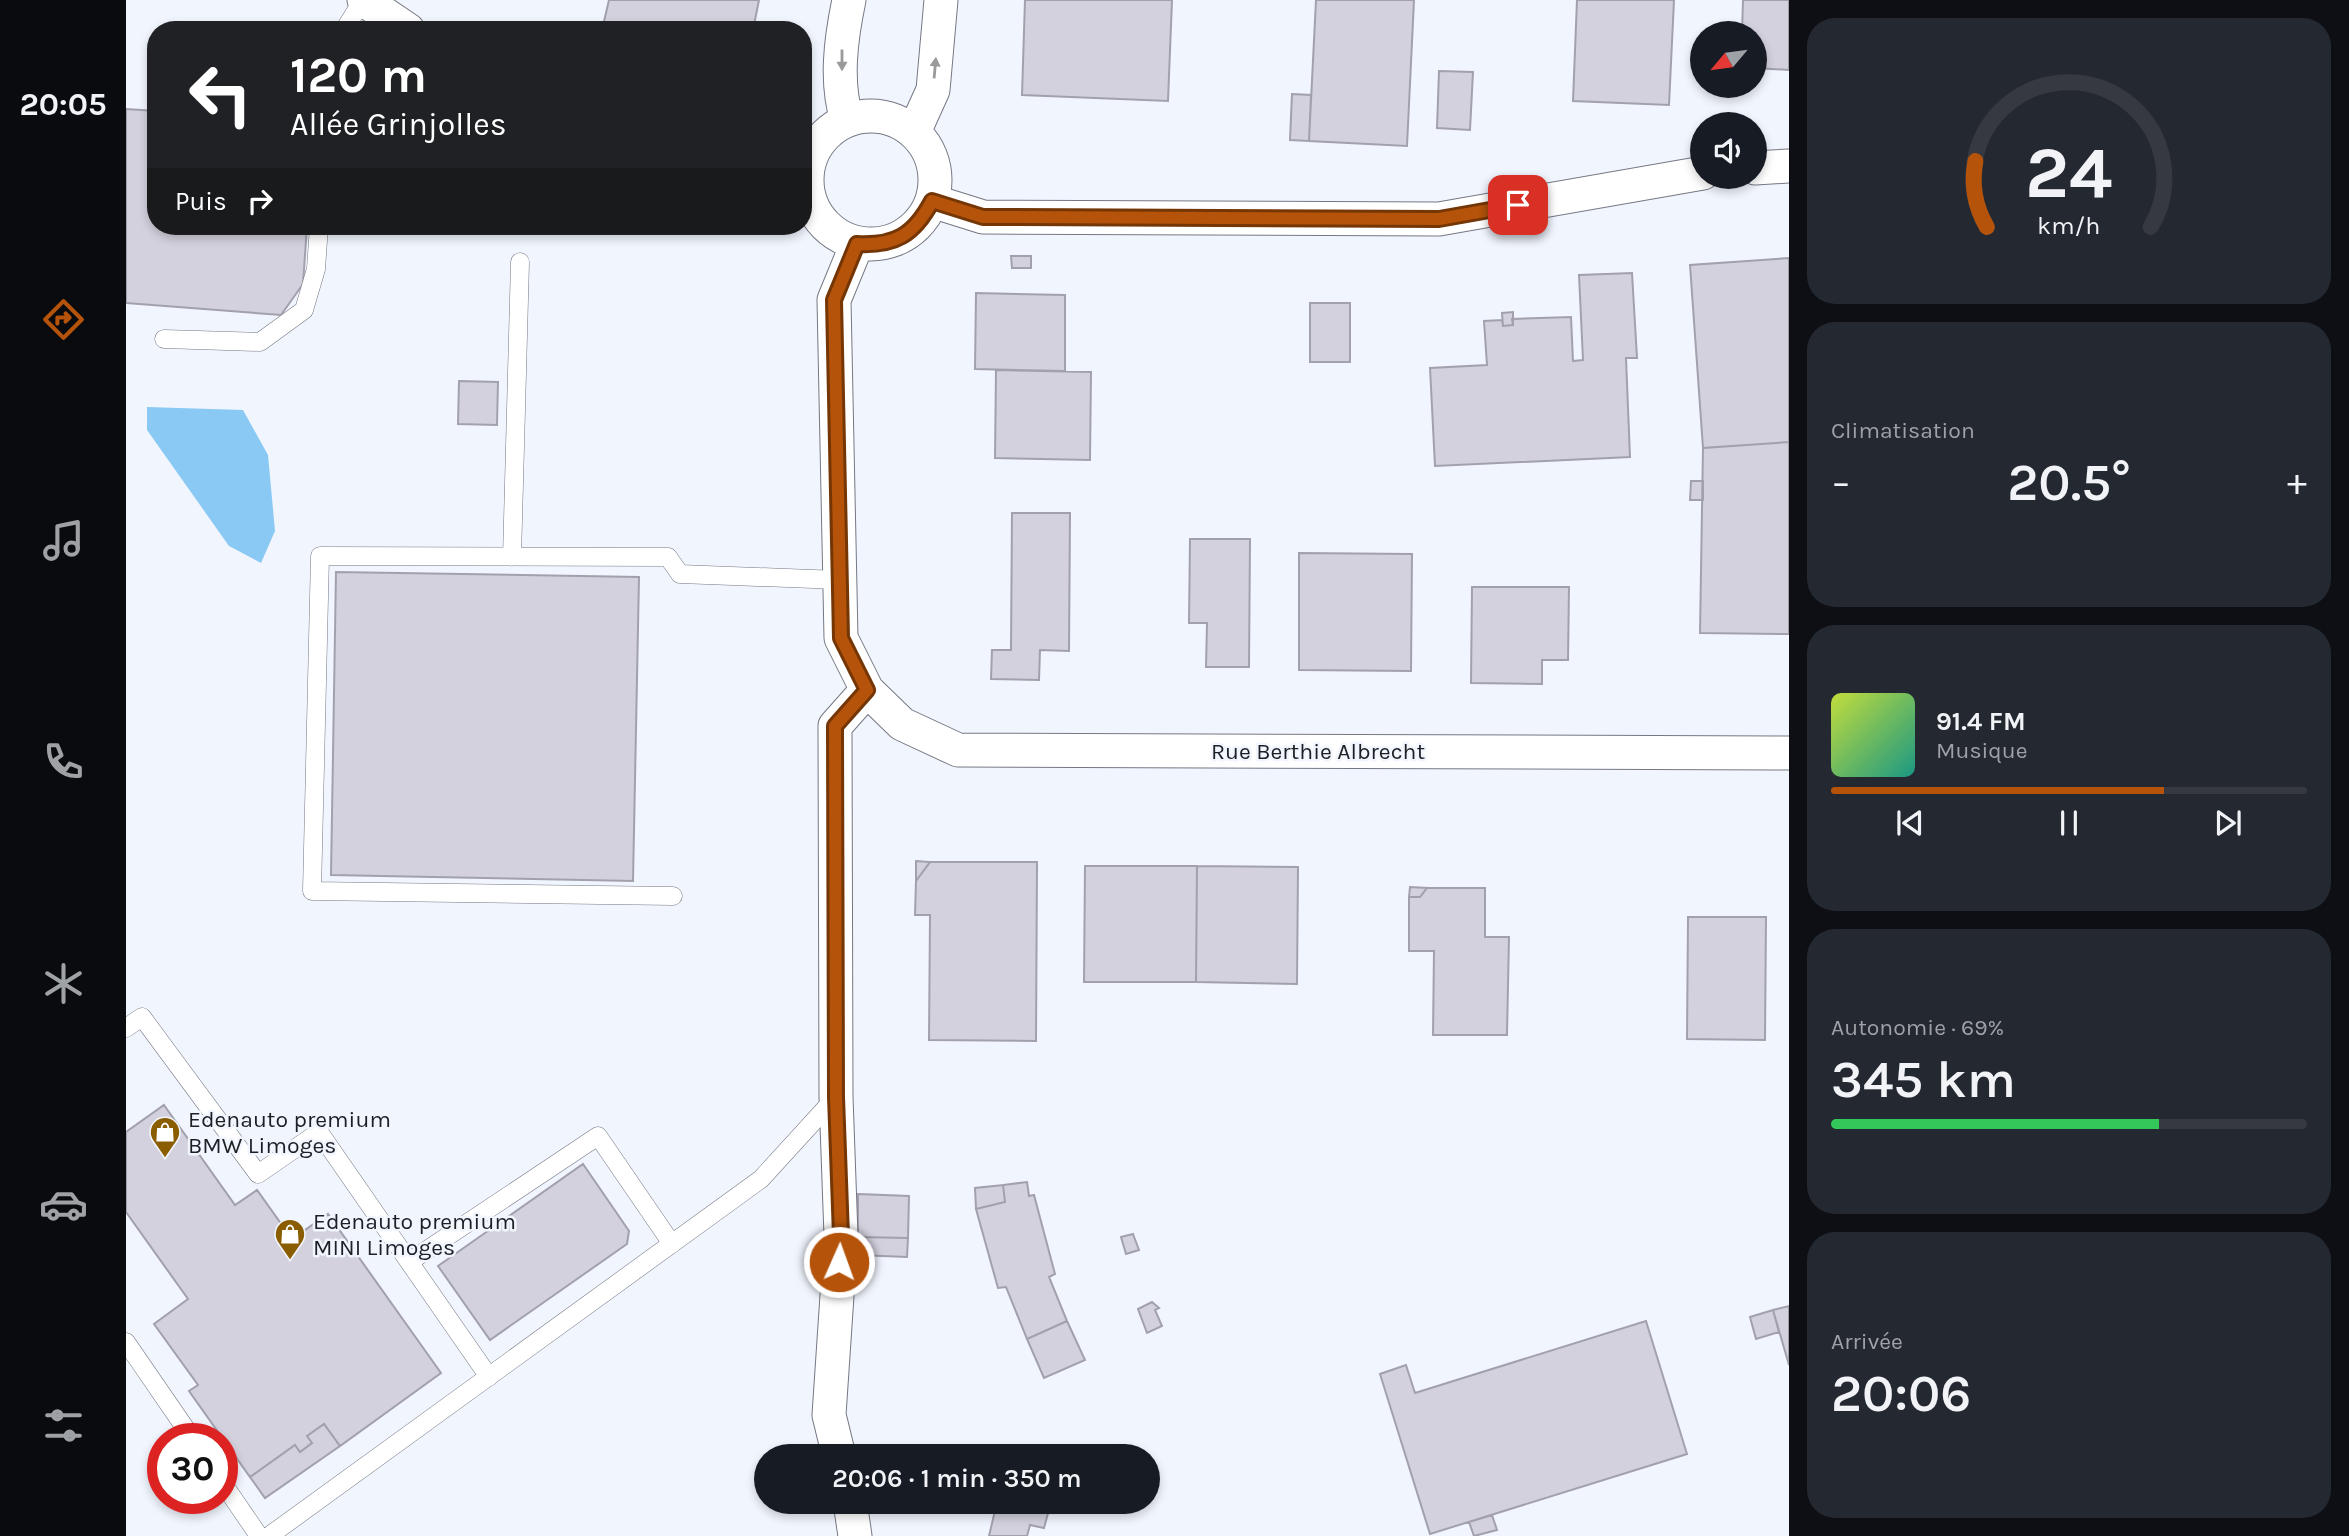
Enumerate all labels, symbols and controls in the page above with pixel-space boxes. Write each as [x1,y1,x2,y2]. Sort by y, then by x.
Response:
north arrow [1690,21,1768,98]
map controls [1690,21,1767,189]
text: 120 m [290,47,427,104]
icon: left [175,49,266,140]
one-way arrow [836,49,848,71]
one-way arrow [930,57,941,79]
text: 20:05 [19,86,107,123]
text: Allée Grinjolles [290,106,506,143]
button: sound [1690,112,1767,189]
text: 24 [2025,130,2113,215]
pin [1488,175,1548,235]
icon: right [241,182,279,220]
text: Puis [175,186,227,217]
icon: arrive [1499,186,1537,224]
text: km/h [2037,211,2101,240]
icon: directions [39,295,88,344]
text: Climatisation [1831,417,1975,444]
text: 20.5° [2007,452,2131,513]
text: − [1831,460,1851,505]
text: + [2287,460,2307,505]
icon: music [39,516,88,565]
text: 91.4 FM [1936,706,2026,737]
icon: phone [39,737,88,786]
text: Musique [1936,737,2028,764]
street label: Rue Berthie Albrecht [1211,738,1425,765]
icon: previous [1891,804,1929,842]
icon: pause [2050,804,2088,842]
icon: next [2209,804,2247,842]
icon: climate [39,959,88,1008]
text: Autonomie · 69% [1831,1014,2004,1041]
text: 345 km [1831,1049,2016,1110]
place label: Edenauto premium BMW Limoges [188,1106,391,1159]
shop icon: Edenauto premium BMW Limoges [148,1115,182,1159]
icon: car [39,1180,88,1229]
place label: Edenauto premium MINI Limoges [313,1208,516,1261]
shop icon: Edenauto premium MINI Limoges [273,1217,307,1261]
position arrow [802,1225,876,1299]
text: Arrivée [1831,1328,1903,1355]
text: 20:06 [1831,1363,1971,1424]
icon: filters [39,1401,88,1450]
speed limit sign: 30 [147,1423,238,1514]
text: 20:06 · 1 min · 350 m [832,1463,1082,1494]

